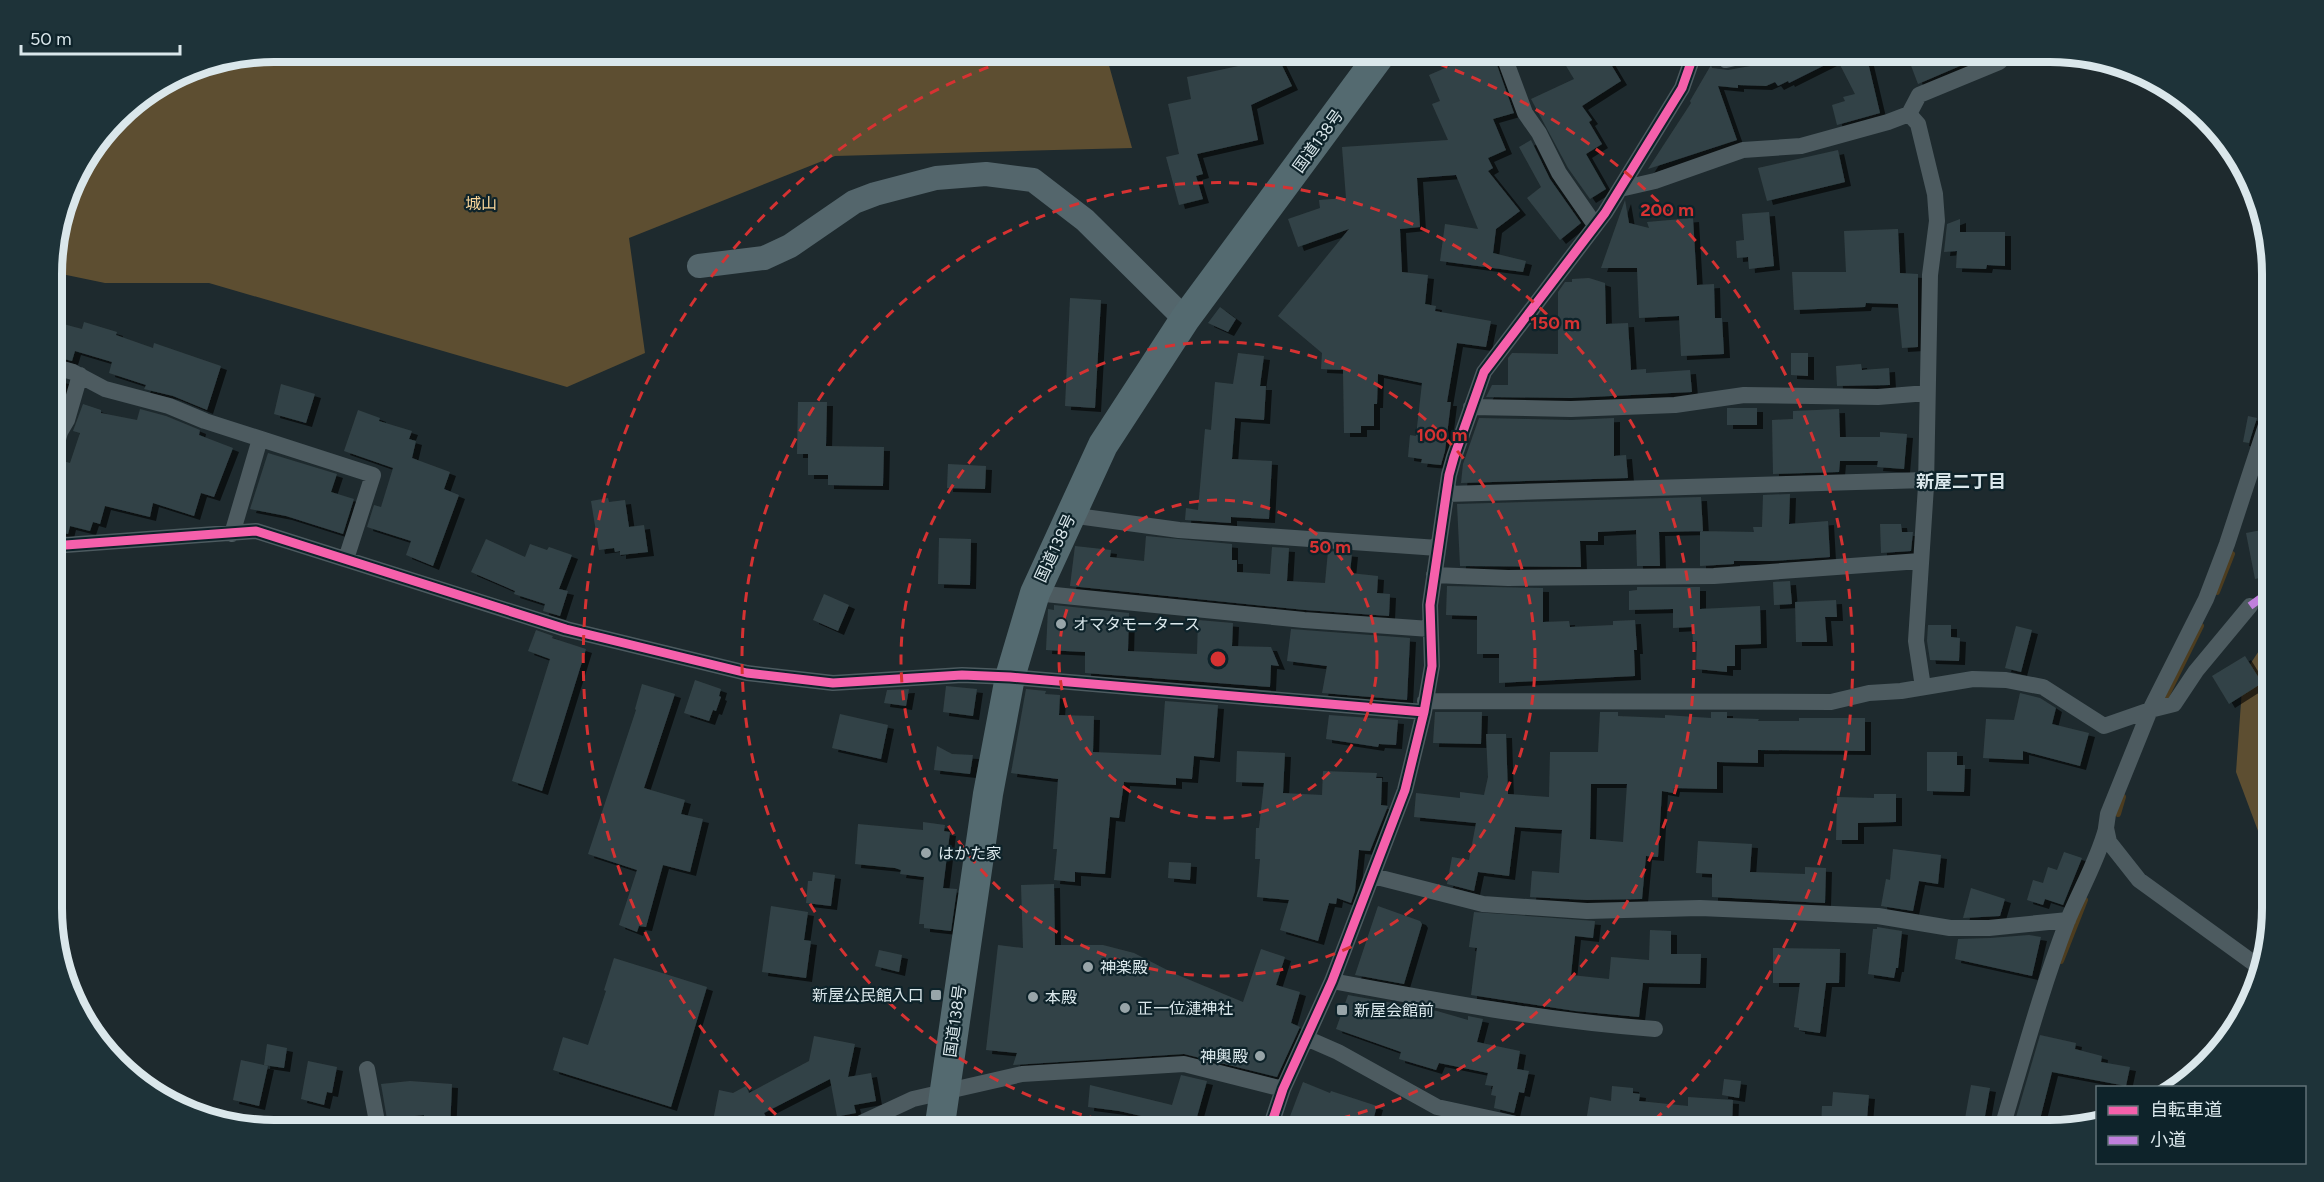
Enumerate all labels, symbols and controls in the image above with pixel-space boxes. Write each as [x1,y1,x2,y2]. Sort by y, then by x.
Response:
scale bar [21,18,180,56]
text: 50 m [30,28,72,50]
street label: 国道138号 [1289,106,1347,176]
park label: 城山 [465,194,497,213]
text: 200 m [1640,199,1694,221]
text: 150 m [1530,312,1580,334]
text: 100 m [1417,424,1467,446]
district label: 新屋二丁目 [1916,471,2006,493]
street label: 国道138号 [1031,511,1079,585]
text: 50 m [1309,536,1351,558]
place label: オマタモータース [1073,615,1200,634]
marker: オマタモータース [1054,617,1068,631]
centre of rings [1208,649,1228,669]
place label: はかた家 [938,844,1002,863]
marker: はかた家 [919,846,933,860]
place label: 神楽殿 [1100,958,1148,977]
marker: 神楽殿 [1081,960,1095,974]
street label: 国道138号 [941,983,969,1059]
place label: 新屋公民館入口 [812,986,924,1005]
marker: 新屋公民館入口 [929,988,943,1002]
place label: 本殿 [1045,988,1077,1007]
marker: 本殿 [1026,990,1040,1004]
place label: 正一位漣神社 [1137,999,1233,1018]
marker: 正一位漣神社 [1118,1001,1132,1015]
place label: 新屋会館前 [1354,1001,1434,1020]
marker: 新屋会館前 [1335,1003,1349,1017]
place label: 神輿殿 [1200,1047,1248,1066]
marker: 神輿殿 [1253,1049,1267,1063]
legend [2096,1086,2306,1164]
text: 自転車道 [2150,1099,2222,1121]
text: 小道 [2150,1129,2186,1151]

